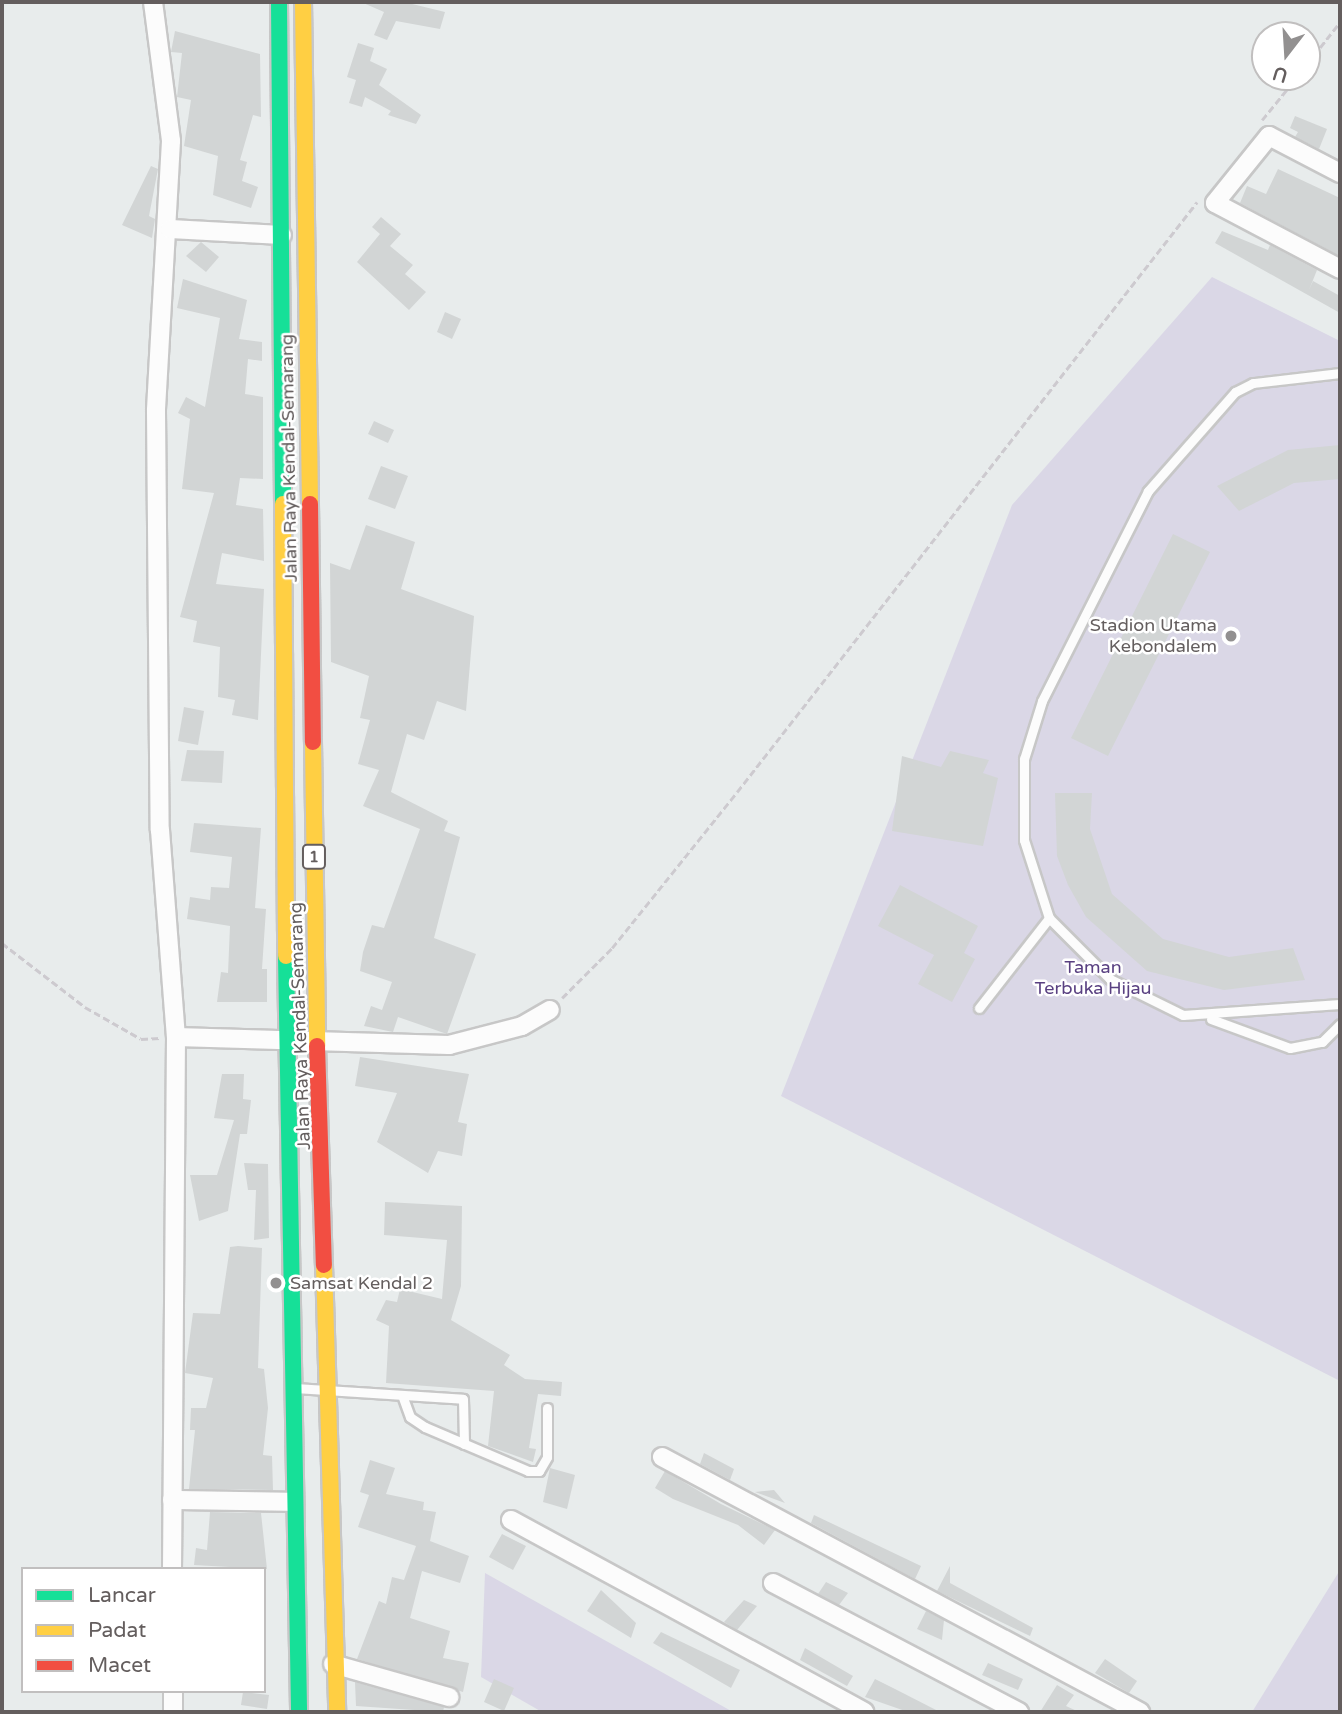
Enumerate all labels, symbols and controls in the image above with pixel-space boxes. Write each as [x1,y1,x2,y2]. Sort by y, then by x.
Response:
north arrow [1251,21,1321,91]
text: U [1270,62,1291,87]
street label: Jalan Raya Kendal-Semarang [276,334,302,582]
place label: Stadion Utama Kebondalem [1090,615,1217,658]
marker: Stadion Utama Kebondalem [1223,628,1239,644]
road number: 1 [302,844,326,870]
street label: Jalan Raya Kendal-Semarang [285,902,315,1150]
park label: Taman Terbuka Hijau [1034,957,1152,1000]
place label: Samsat Kendal 2 [290,1272,433,1294]
marker: Samsat Kendal 2 [268,1275,284,1291]
legend [21,1567,266,1693]
text: Lancar [88,1583,156,1608]
text: Padat [88,1618,146,1643]
text: Macet [88,1653,151,1678]

